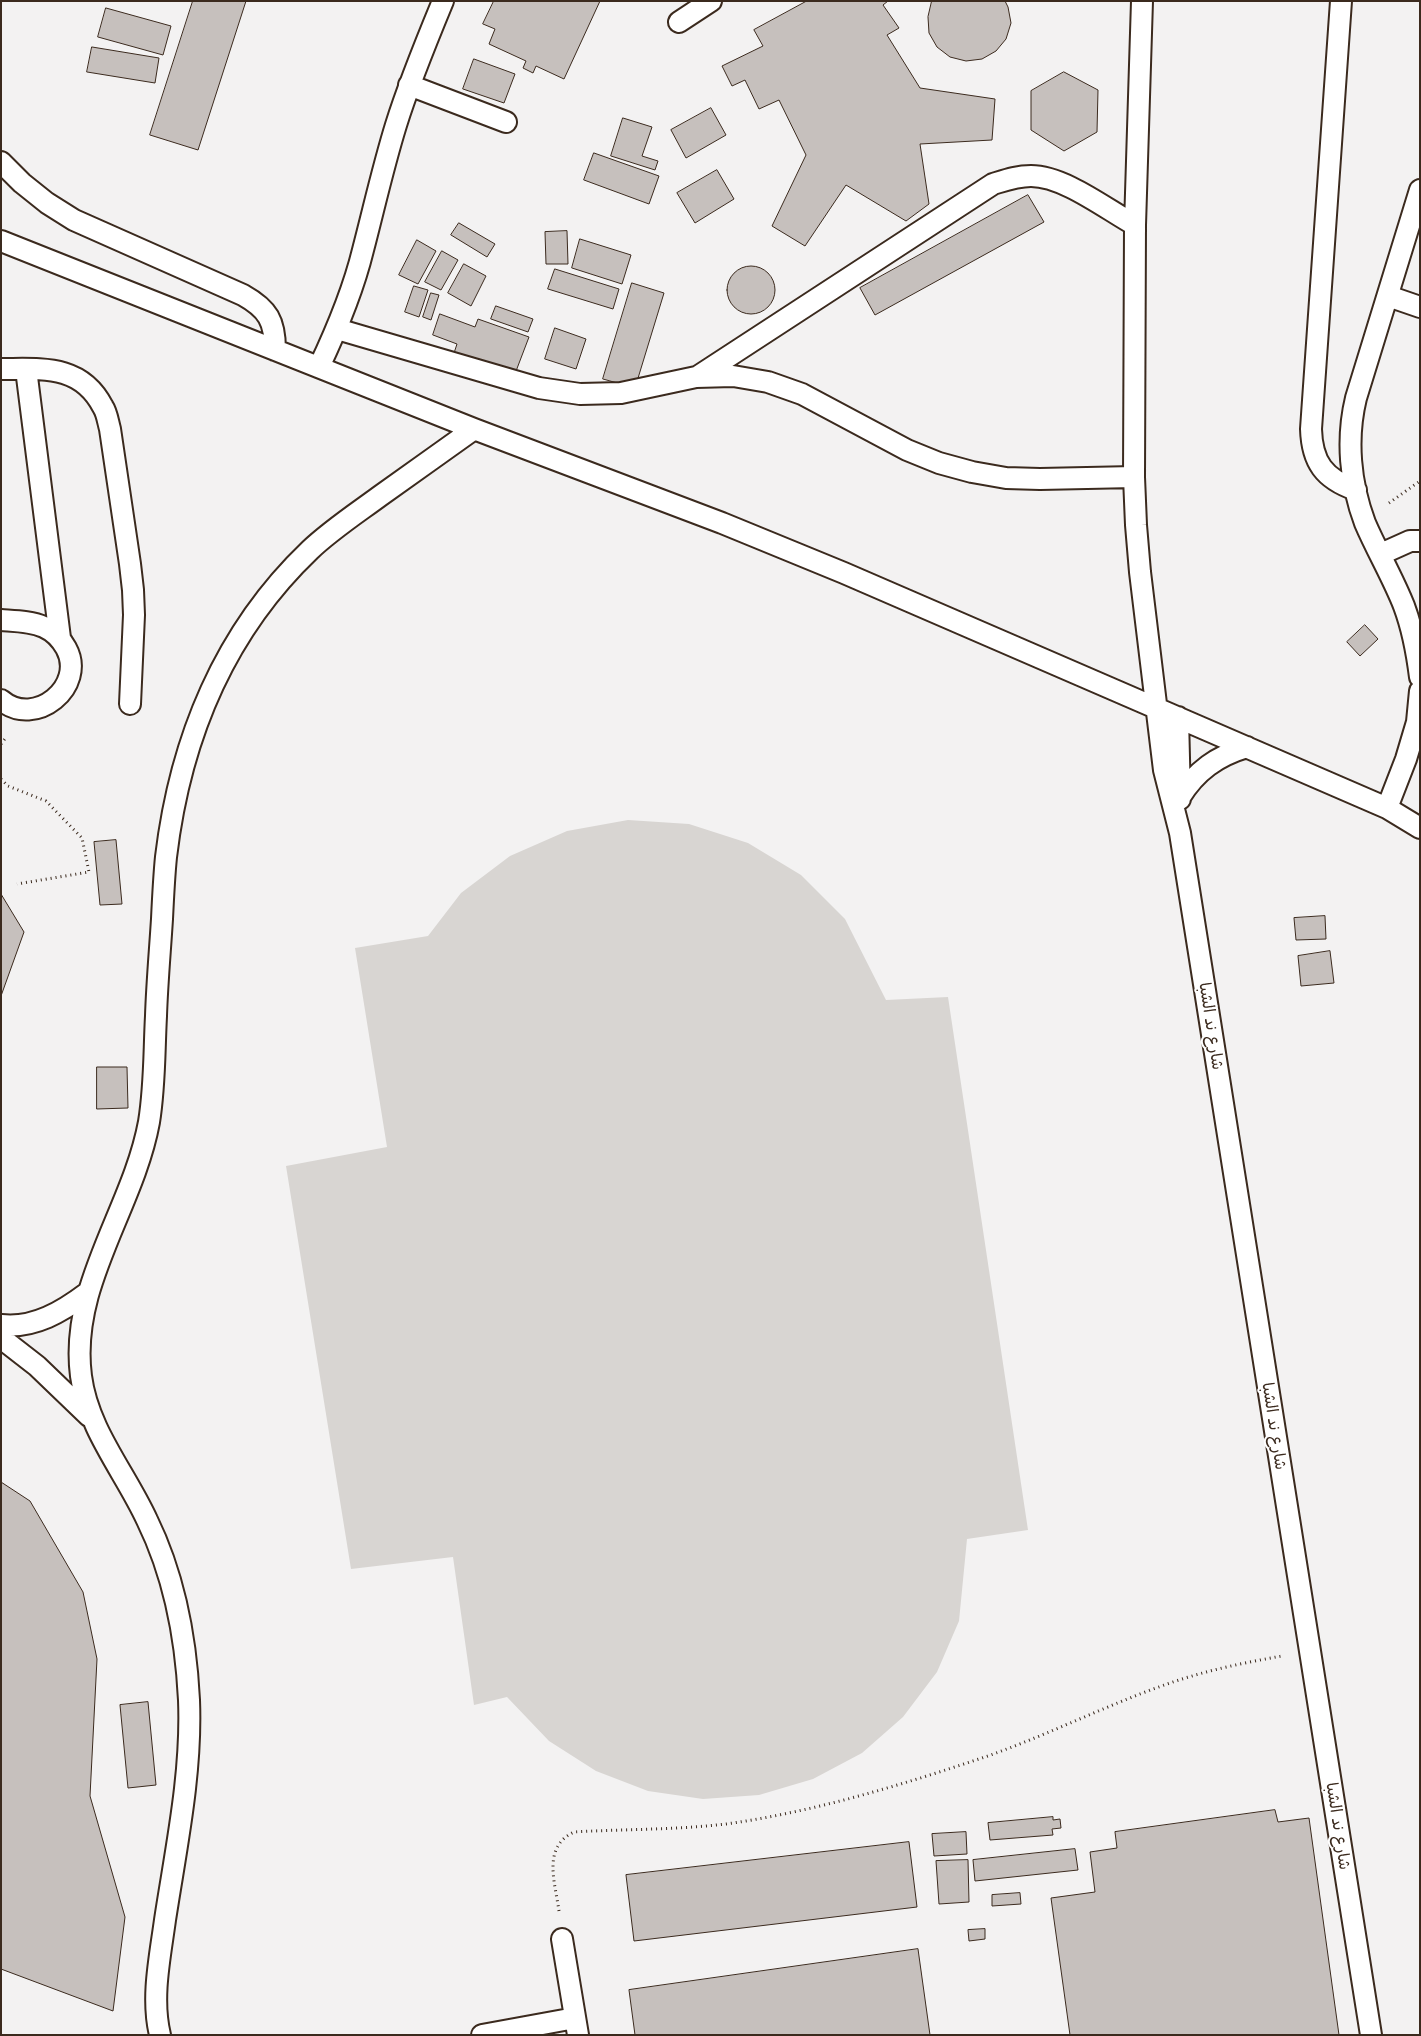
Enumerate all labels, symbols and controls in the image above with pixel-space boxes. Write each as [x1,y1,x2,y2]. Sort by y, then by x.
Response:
street label: شارع ند الشبا [1195,981,1227,1071]
street label: شارع ند الشبا [1258,1381,1290,1471]
street label: شارع ند الشبا [1322,1781,1354,1871]

